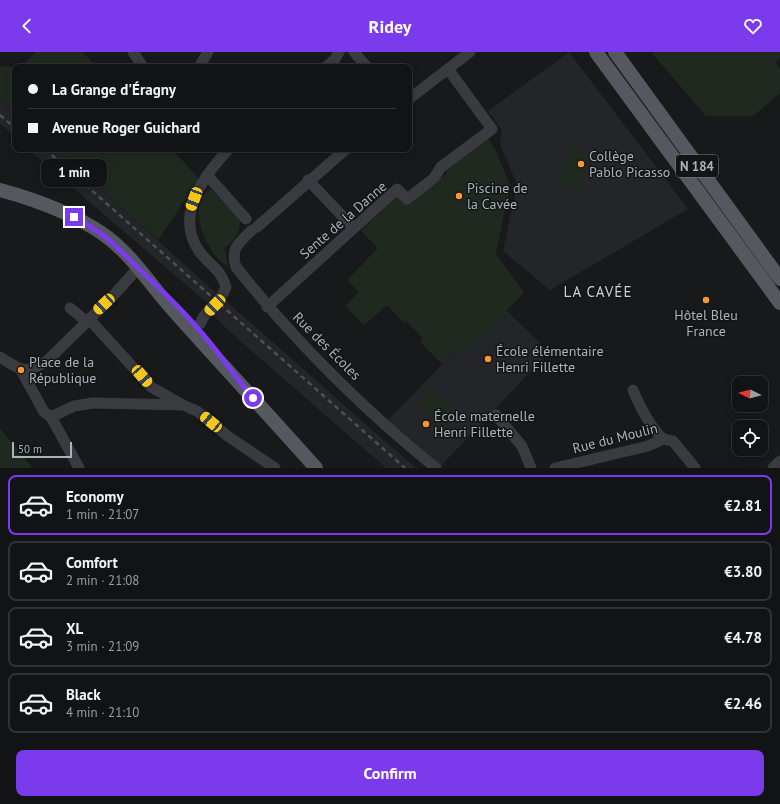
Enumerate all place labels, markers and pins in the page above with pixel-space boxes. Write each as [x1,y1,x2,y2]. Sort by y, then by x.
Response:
place label: Collège Pablo Picasso [589,147,670,181]
marker: Collège Pablo Picasso [576,159,586,169]
place label: Piscine de la Cavée [467,179,528,213]
marker: Piscine de la Cavée [454,191,464,201]
marker: Hôtel Bleu France [701,295,711,305]
place label: Hôtel Bleu France [674,306,738,340]
place label: École élémentaire Henri Fillette [496,342,604,376]
place label: Place de la République [29,353,96,387]
marker: École élémentaire Henri Fillette [483,354,493,364]
marker: Place de la République [16,365,26,375]
place label: École maternelle Henri Fillette [434,407,535,441]
marker: École maternelle Henri Fillette [421,419,431,429]

